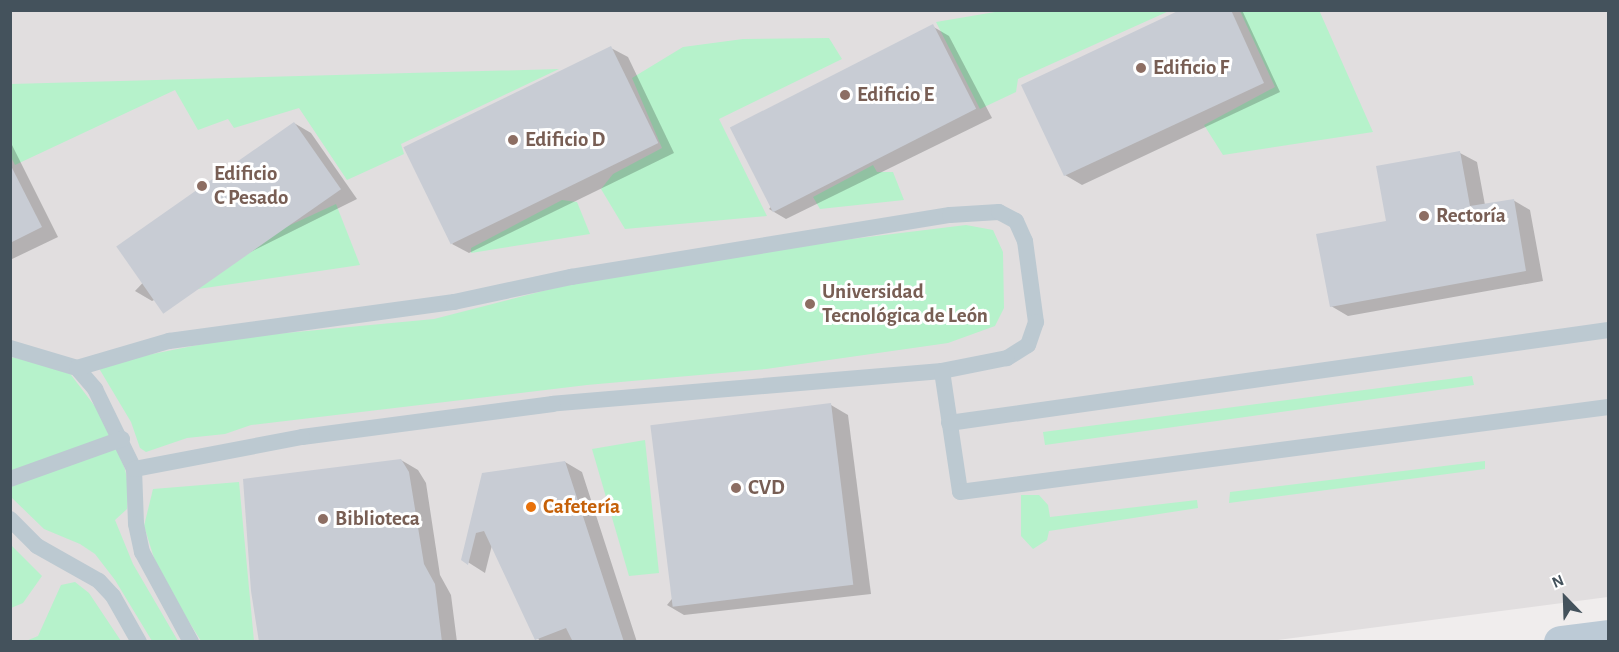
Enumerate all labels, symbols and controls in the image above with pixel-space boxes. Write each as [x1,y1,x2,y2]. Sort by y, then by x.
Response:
place label: Edificio F [1153,55,1229,81]
marker: Edificio F [1134,61,1148,75]
place label: Edificio E [857,82,934,108]
marker: Edificio E [838,88,852,102]
place label: Edificio D [525,127,605,153]
marker: Edificio D [506,133,520,147]
place label: Edificio C Pesado [214,161,288,211]
marker: Edificio C Pesado [195,179,209,193]
place label: Rectoría [1436,203,1506,229]
marker: Rectoría [1417,209,1431,223]
place label: Universidad Tecnológica de León [822,279,988,329]
marker: Universidad Tecnológica de León [803,297,817,311]
place label: CVD [748,475,785,501]
marker: CVD [729,481,743,495]
place label: Cafetería [543,494,620,520]
marker: Cafetería [524,500,538,514]
place label: Biblioteca [335,506,420,532]
marker: Biblioteca [316,512,330,526]
north arrow [1535,568,1595,628]
text: N [1550,572,1566,591]

